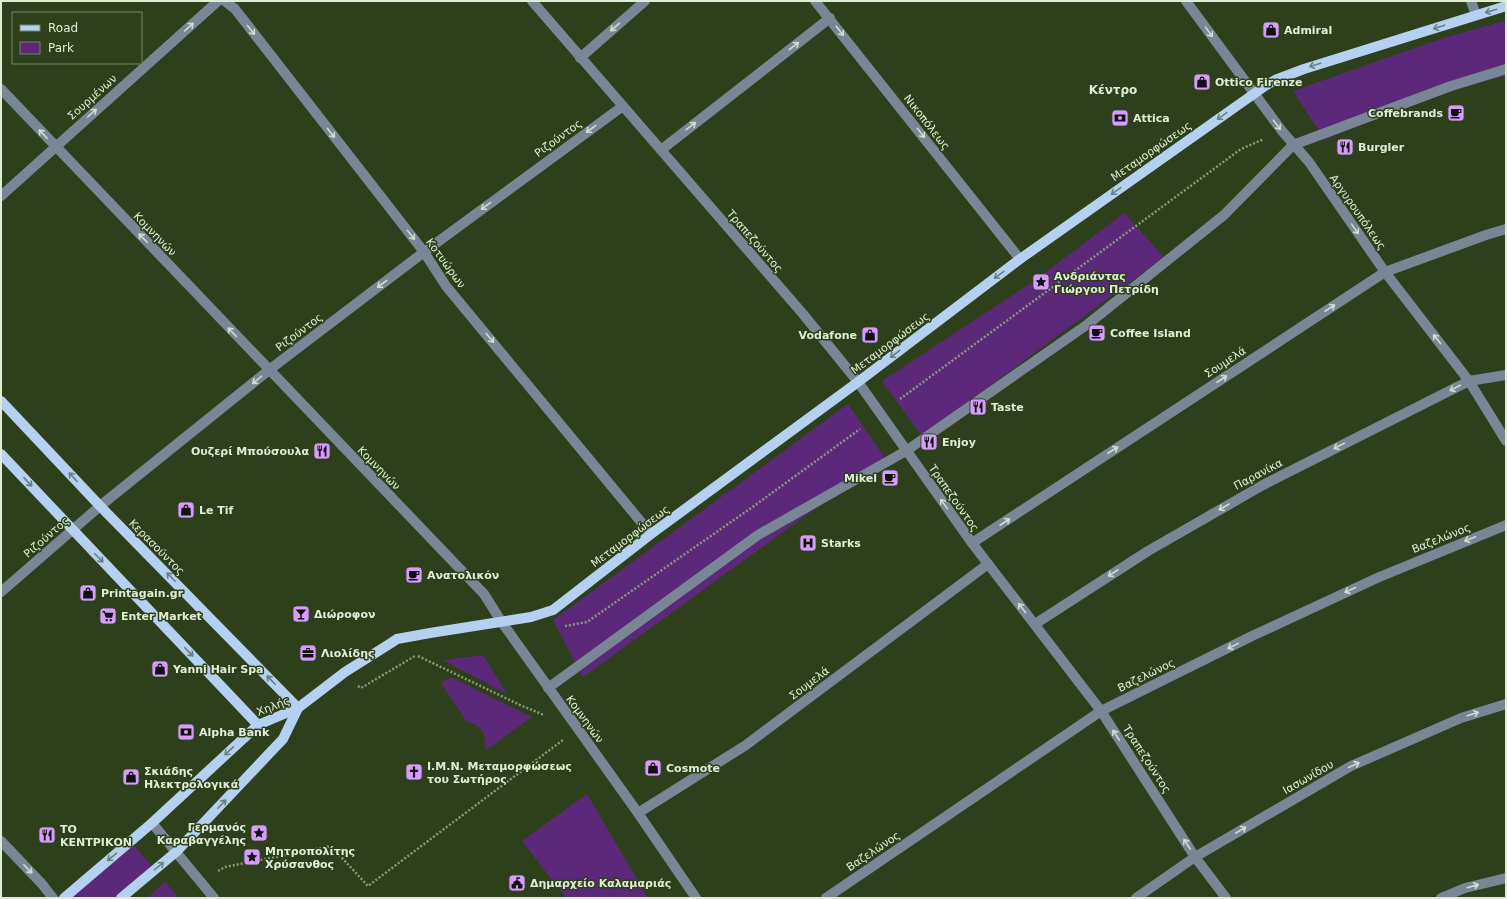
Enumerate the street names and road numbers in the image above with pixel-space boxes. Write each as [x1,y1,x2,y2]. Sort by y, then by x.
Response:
street label: Σουρμένων [65,72,120,123]
street label: Νικοπόλεως [901,92,952,153]
street label: Ριζούντος [532,117,585,160]
street label: Μεταμορφώσεως [1109,119,1194,184]
street label: Αργυρουπόλεως [1327,172,1388,252]
street label: Τραπεζούντος [723,207,785,275]
street label: Κομνηνών [131,210,179,259]
street label: Κοτυώρων [423,236,468,291]
street label: Μεταμορφώσεως [848,310,932,377]
street label: Ριζούντος [273,311,325,354]
street label: Σουμελά [1202,344,1248,381]
street label: Κομνηνών [355,444,403,493]
street label: Παρανίκα [1232,456,1285,493]
street label: Τραπεζούντος [925,462,981,534]
street label: Μεταμορφώσεως [588,503,672,570]
street label: Ριζούντος [21,514,71,560]
street label: Κερασούντος [126,517,187,578]
street label: Βαζελώνος [1410,521,1472,556]
street label: Βαζελώνος [1116,656,1177,695]
street label: Σουμελά [787,664,832,703]
street label: Κομνηνών [563,693,606,746]
street label: Χηλής [255,694,292,719]
street label: Τραπεζούντος [1119,722,1173,796]
street label: Ιασωνίδου [1281,758,1336,797]
street label: Βαζελώνος [844,829,903,874]

